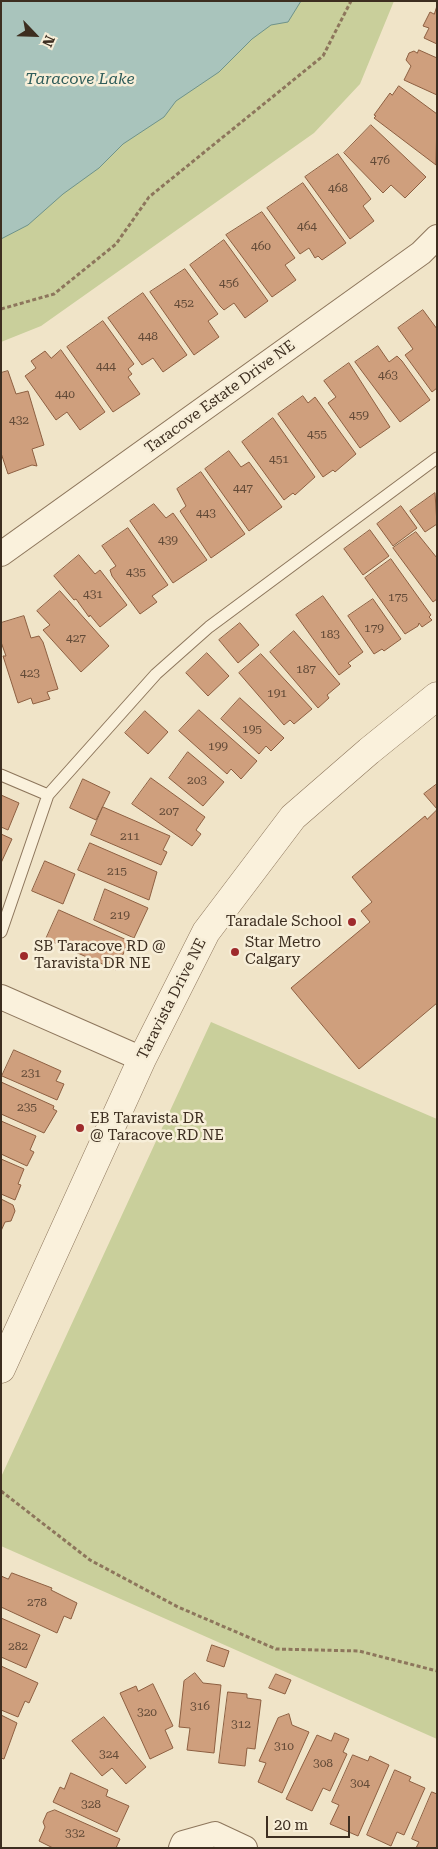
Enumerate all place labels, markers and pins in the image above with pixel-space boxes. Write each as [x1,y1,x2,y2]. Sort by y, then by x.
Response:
place label: Taradale School [226,913,342,931]
marker: Taradale School [346,916,358,928]
place label: Star Metro Calgary [245,934,321,969]
place label: SB Taracove RD @ Taravista DR NE [34,938,166,973]
marker: Star Metro Calgary [229,946,241,958]
marker: SB Taracove RD @ Taravista DR NE [18,950,30,962]
place label: EB Taravista DR @ Taracove RD NE [90,1110,224,1145]
marker: EB Taravista DR @ Taracove RD NE [74,1122,86,1134]

